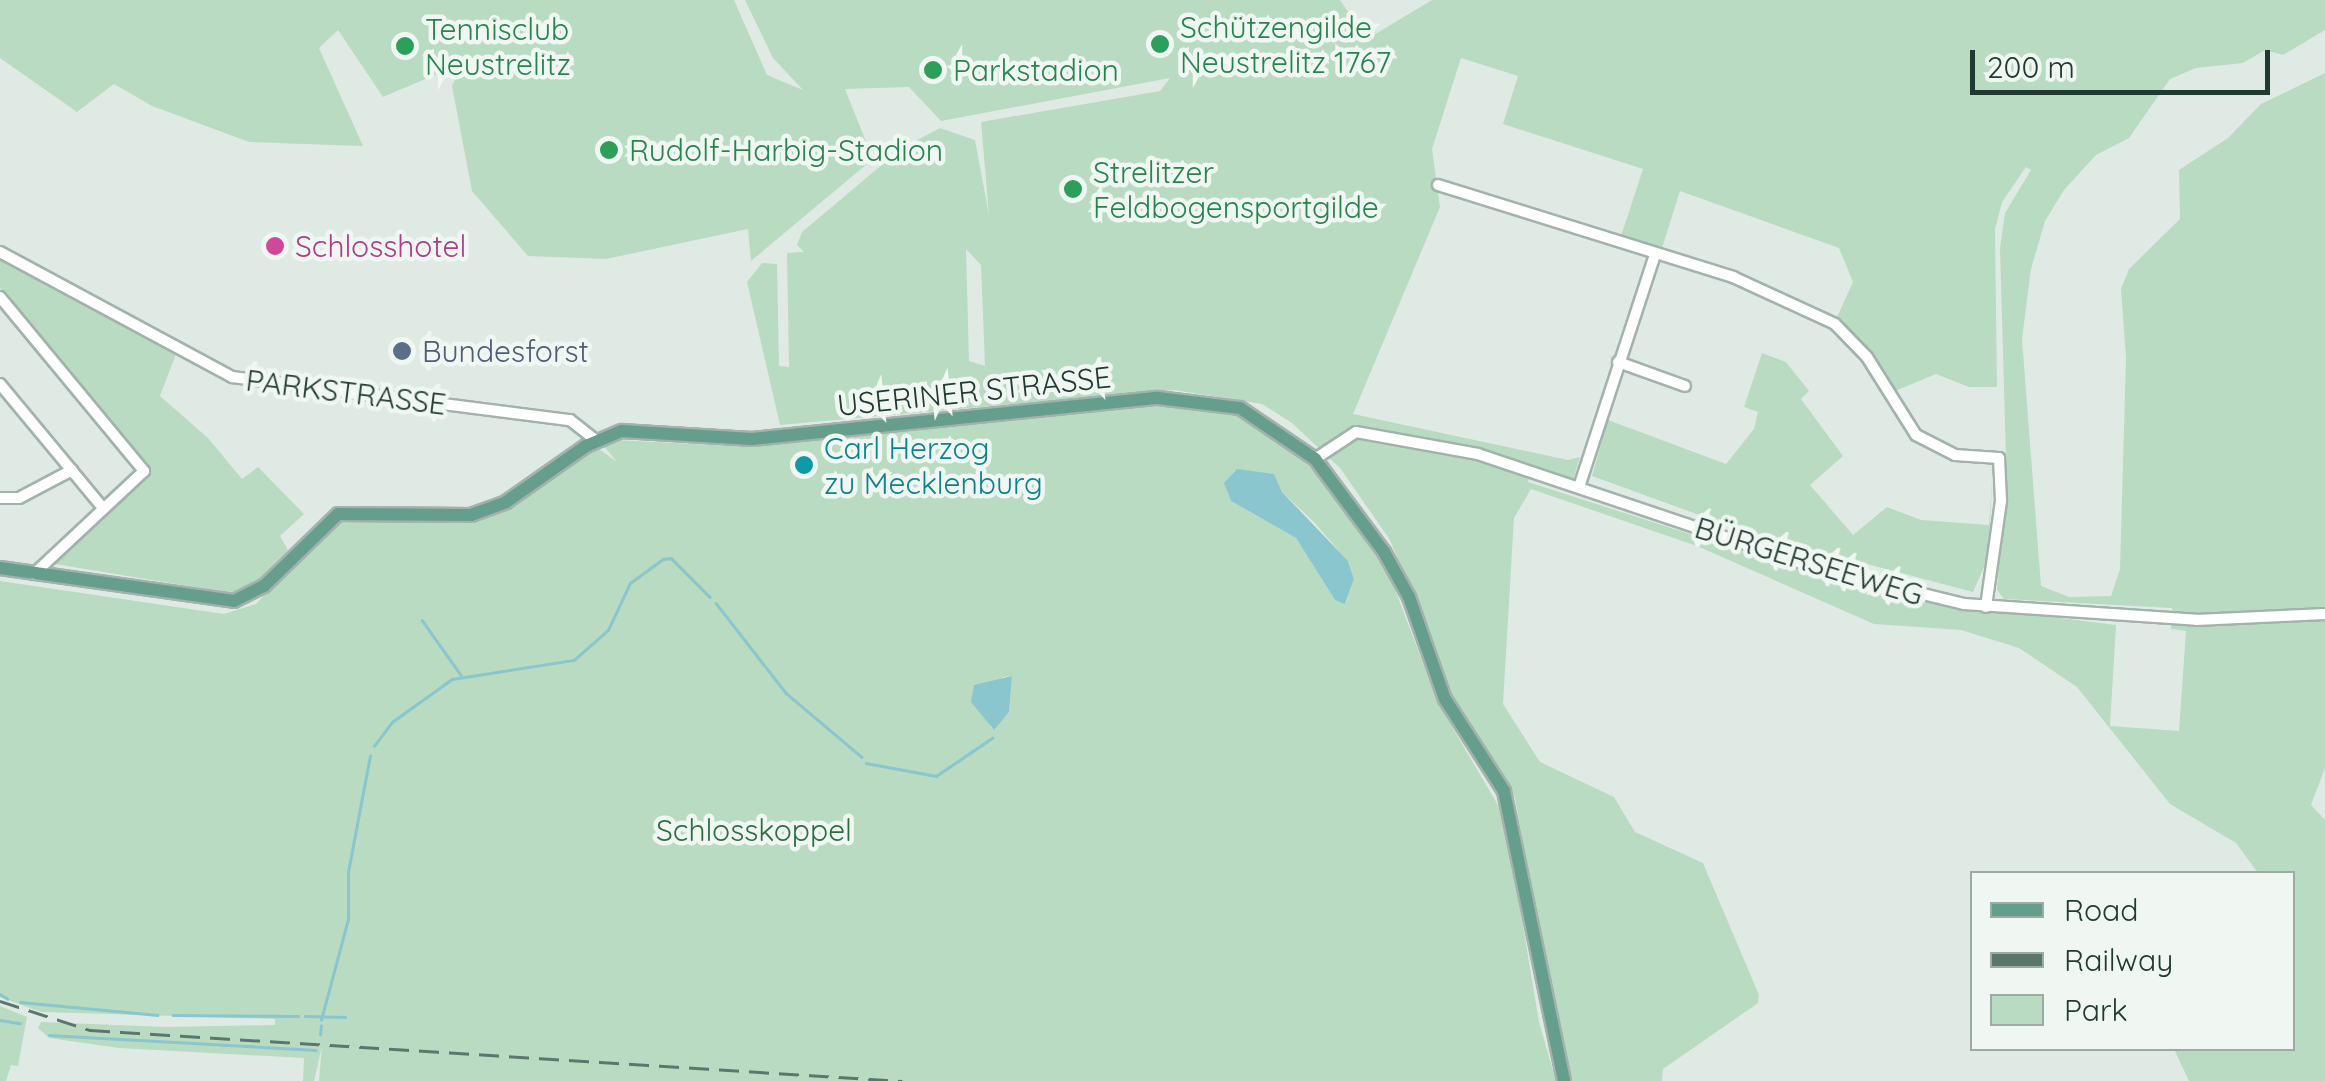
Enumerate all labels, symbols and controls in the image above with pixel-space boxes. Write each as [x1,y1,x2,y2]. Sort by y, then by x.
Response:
place label: Schützengilde Neustrelitz 1767 [1180,9,1391,80]
place label: Tennisclub Neustrelitz [425,11,571,82]
scale bar [1975,30,2275,92]
marker: Schützengilde Neustrelitz 1767 [1149,33,1171,55]
marker: Tennisclub Neustrelitz [394,35,416,57]
text: 200 m [1987,48,2075,86]
place label: Parkstadion [953,52,1119,88]
marker: Parkstadion [922,59,944,81]
place label: Rudolf-Harbig-Stadion [629,132,943,168]
marker: Rudolf-Harbig-Stadion [598,139,620,161]
place label: Strelitzer Feldbogensportgilde [1093,154,1379,224]
marker: Strelitzer Feldbogensportgilde [1062,178,1084,200]
place label: Schlosshotel [295,228,466,264]
marker: Schlosshotel [264,235,286,257]
place label: Bundesforst [422,333,589,369]
marker: Bundesforst [391,340,413,362]
street label: USERINER STRASSE [835,359,1113,423]
street label: PARKSTRASSE [244,362,448,422]
place label: Carl Herzog zu Mecklenburg [824,430,1043,500]
marker: Carl Herzog zu Mecklenburg [793,454,815,476]
street label: BÜRGERSEEWEG [1691,509,1927,613]
park label: Schlosskoppel [656,812,852,848]
legend [1970,871,2295,1051]
text: Road [2064,891,2138,929]
text: Railway [2064,941,2173,979]
text: Park [2064,991,2128,1029]

